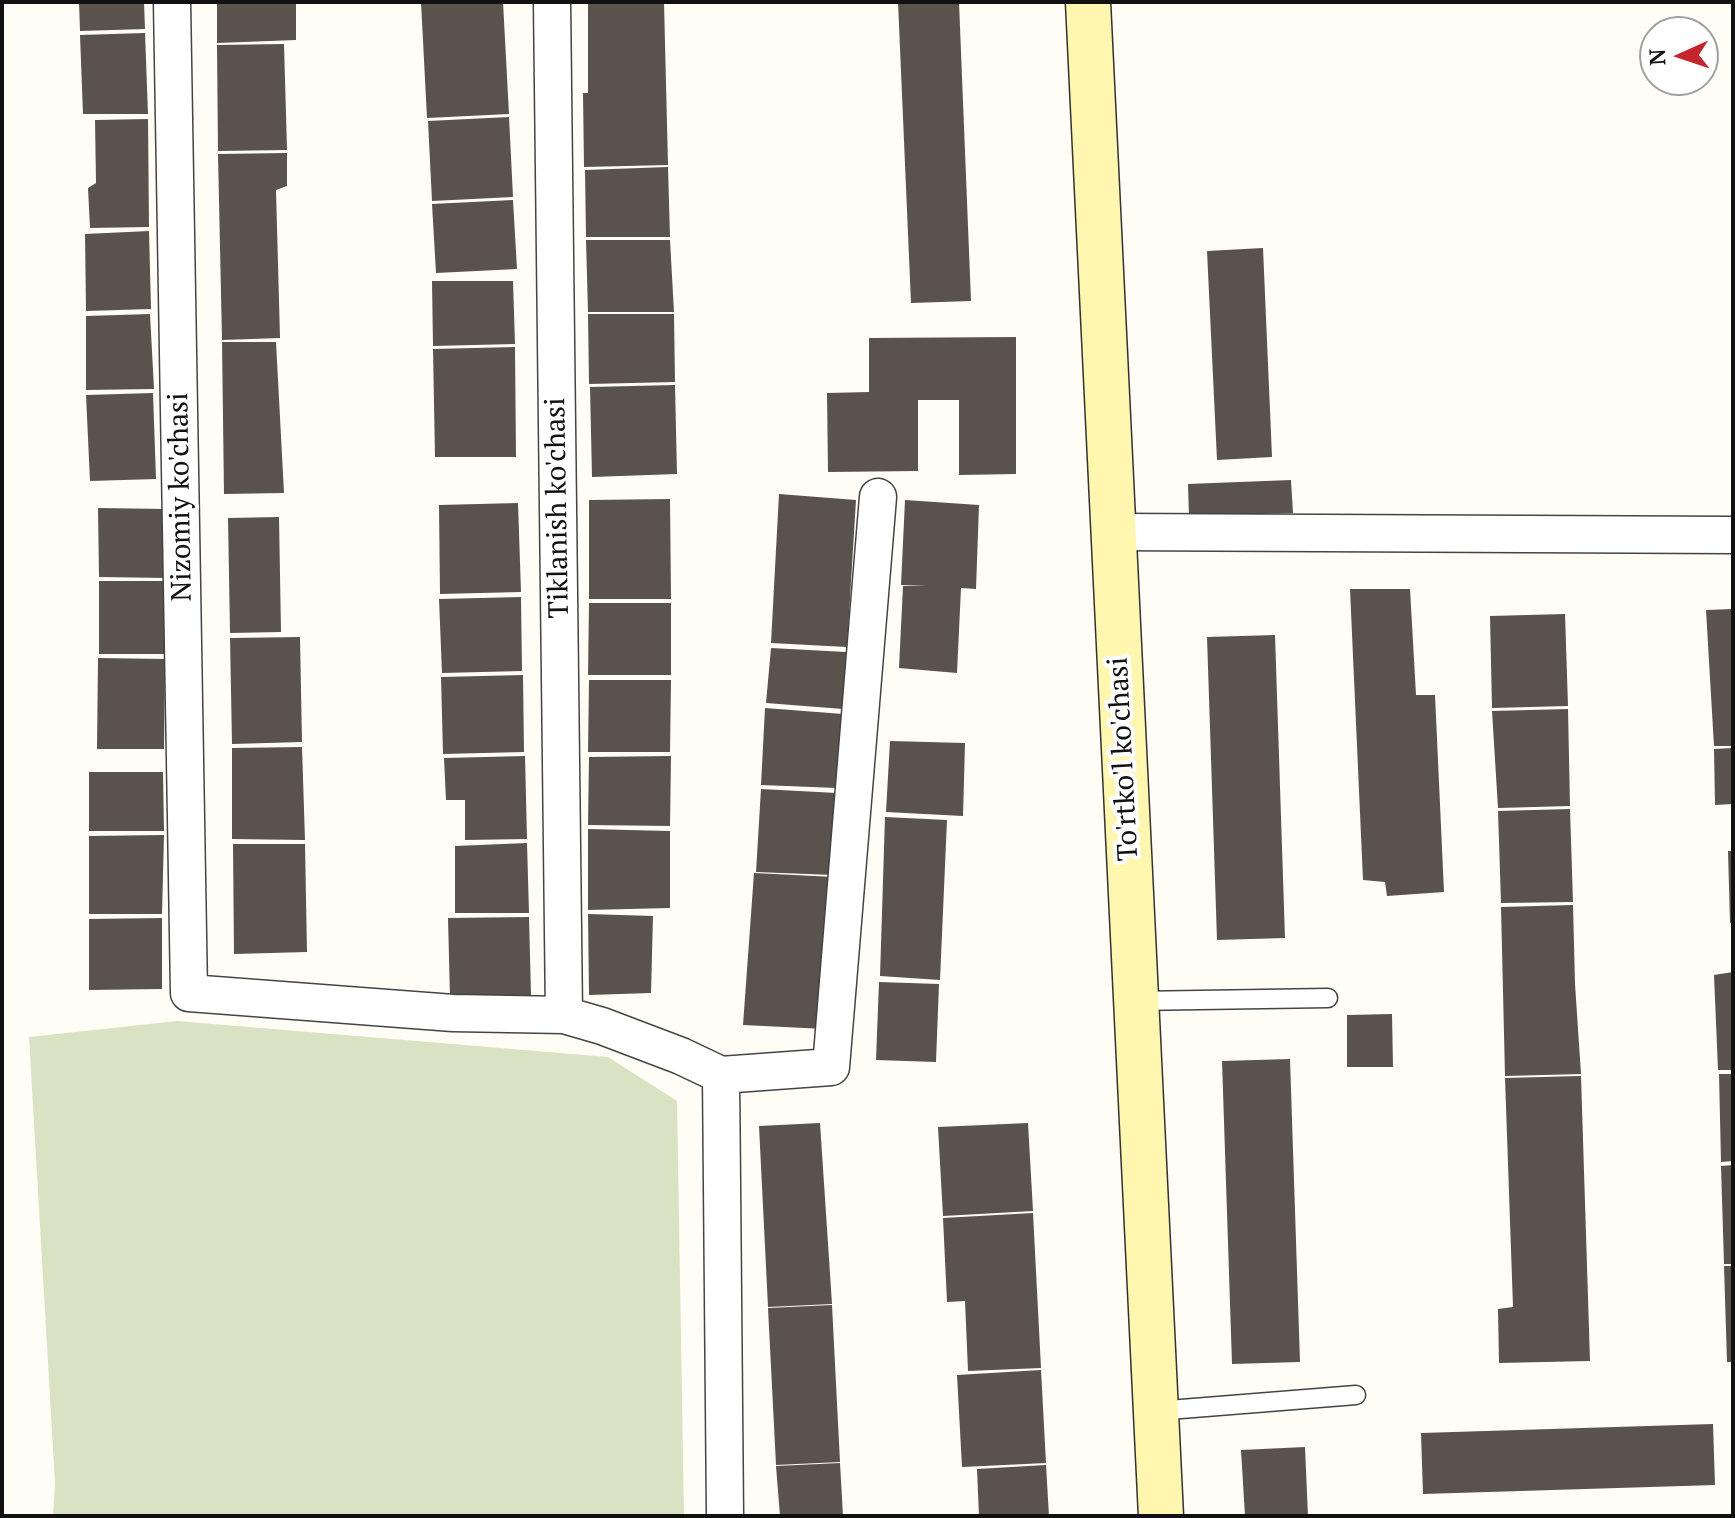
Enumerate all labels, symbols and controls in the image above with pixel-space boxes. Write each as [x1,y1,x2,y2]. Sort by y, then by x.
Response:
north arrow [1639,16,1719,96]
text: N [1642,48,1671,66]
street label: Nizomiy ko'chasi [162,392,200,602]
street label: Tiklanish ko'chasi [539,397,577,619]
street label: To'rtko'l ko'chasi [1102,656,1146,862]

